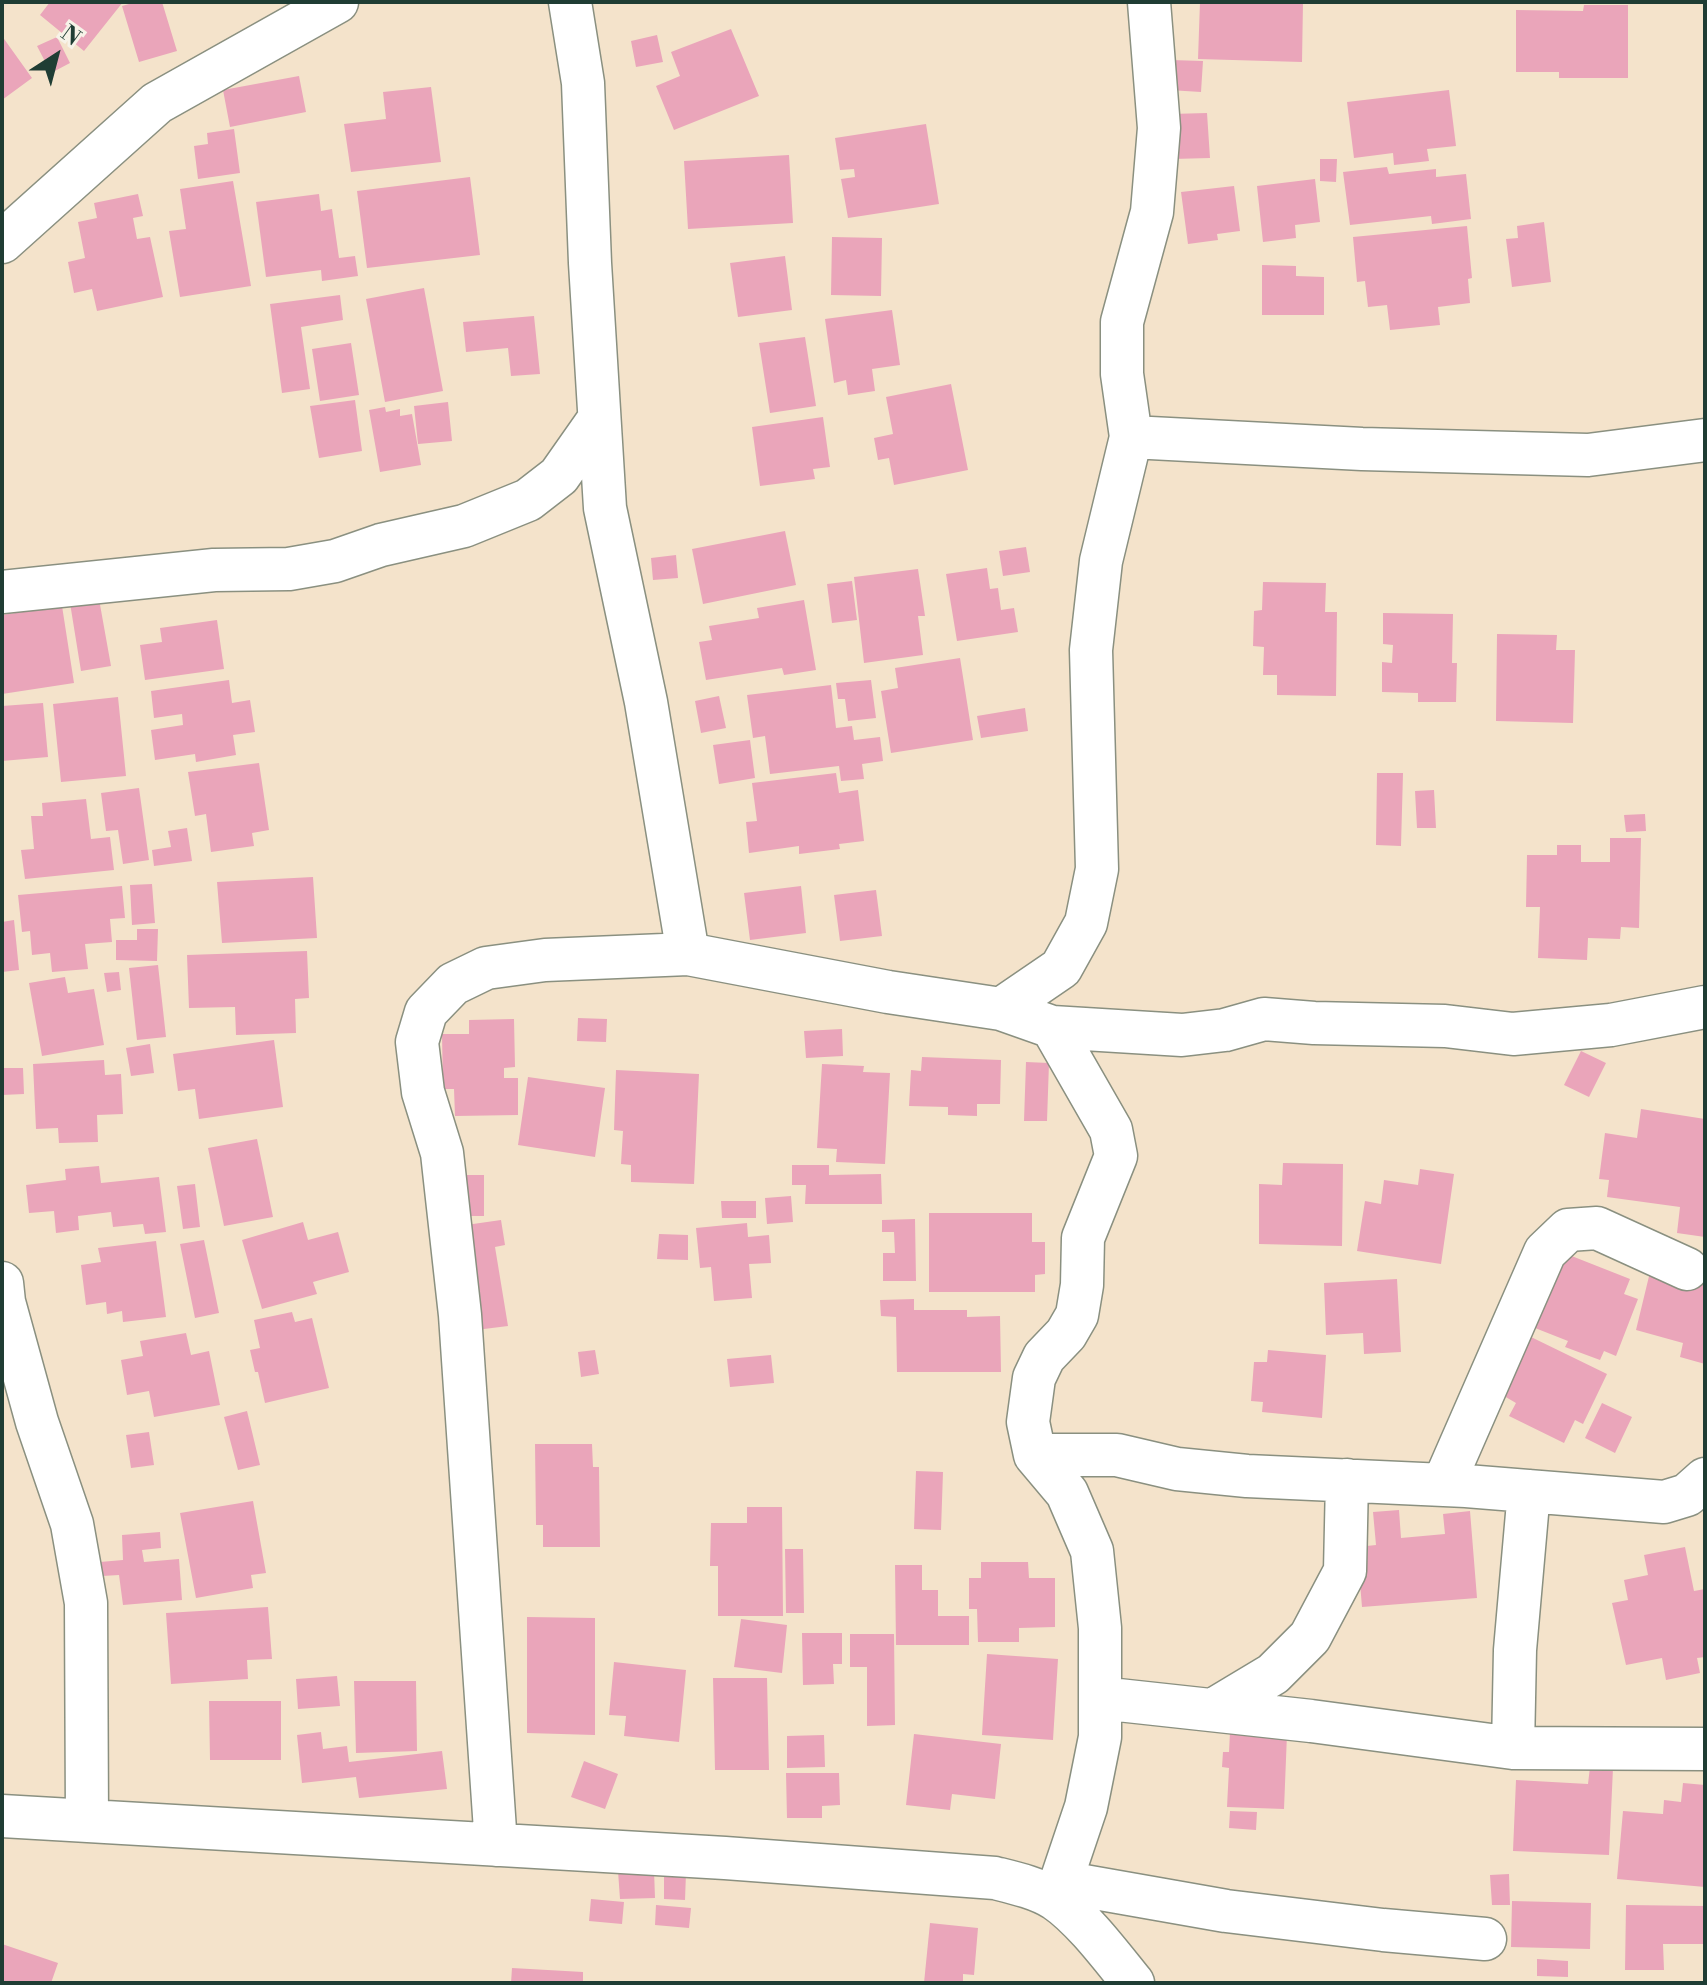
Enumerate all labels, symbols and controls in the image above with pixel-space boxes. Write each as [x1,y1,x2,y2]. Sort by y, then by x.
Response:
north arrow [16,16,96,96]
text: N [55,20,85,52]

